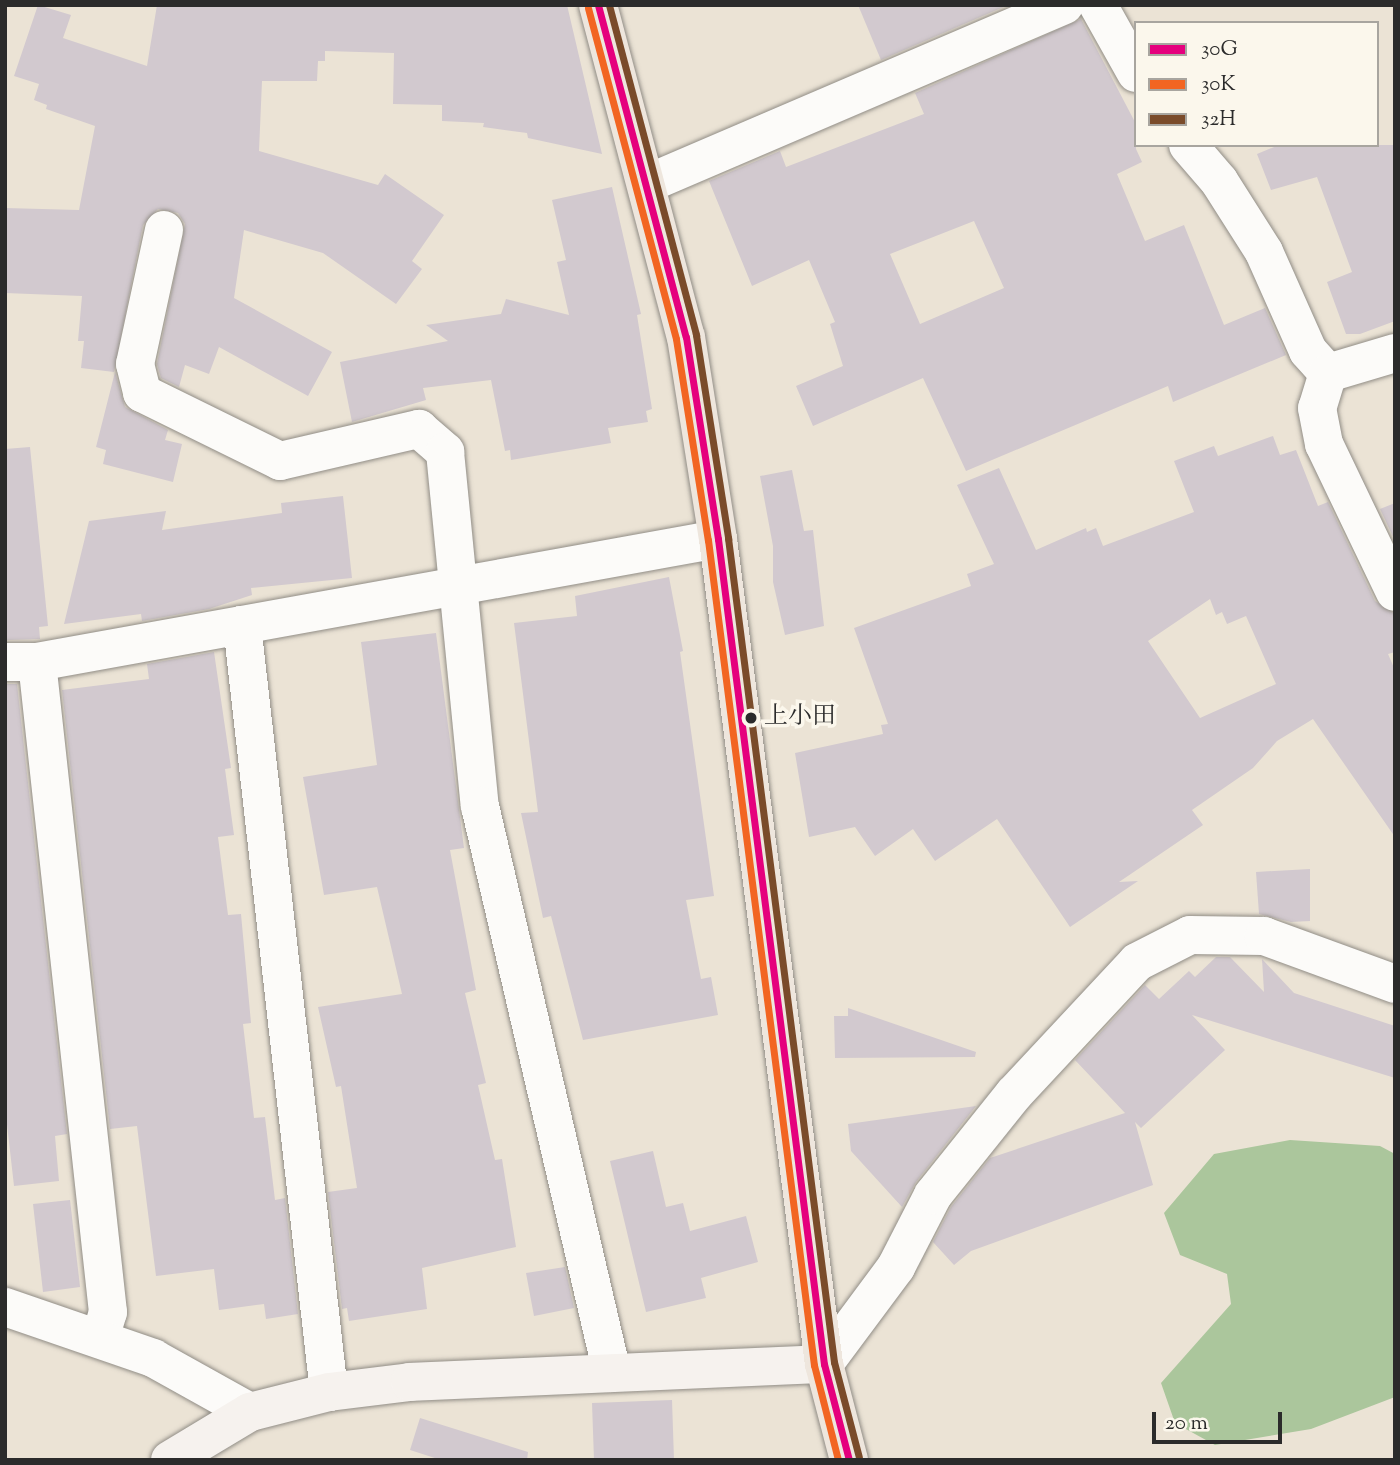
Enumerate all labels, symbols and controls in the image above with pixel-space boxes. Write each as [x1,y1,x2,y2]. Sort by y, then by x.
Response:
legend [1134,21,1379,147]
text: 30G [1201,35,1238,65]
text: 30K [1201,70,1236,100]
text: 32H [1201,105,1236,135]
place label: 上小田 [764,704,836,732]
marker: 上小田 [744,711,758,725]
scale bar [1155,1398,1284,1442]
text: 20 m [1165,1409,1208,1439]

